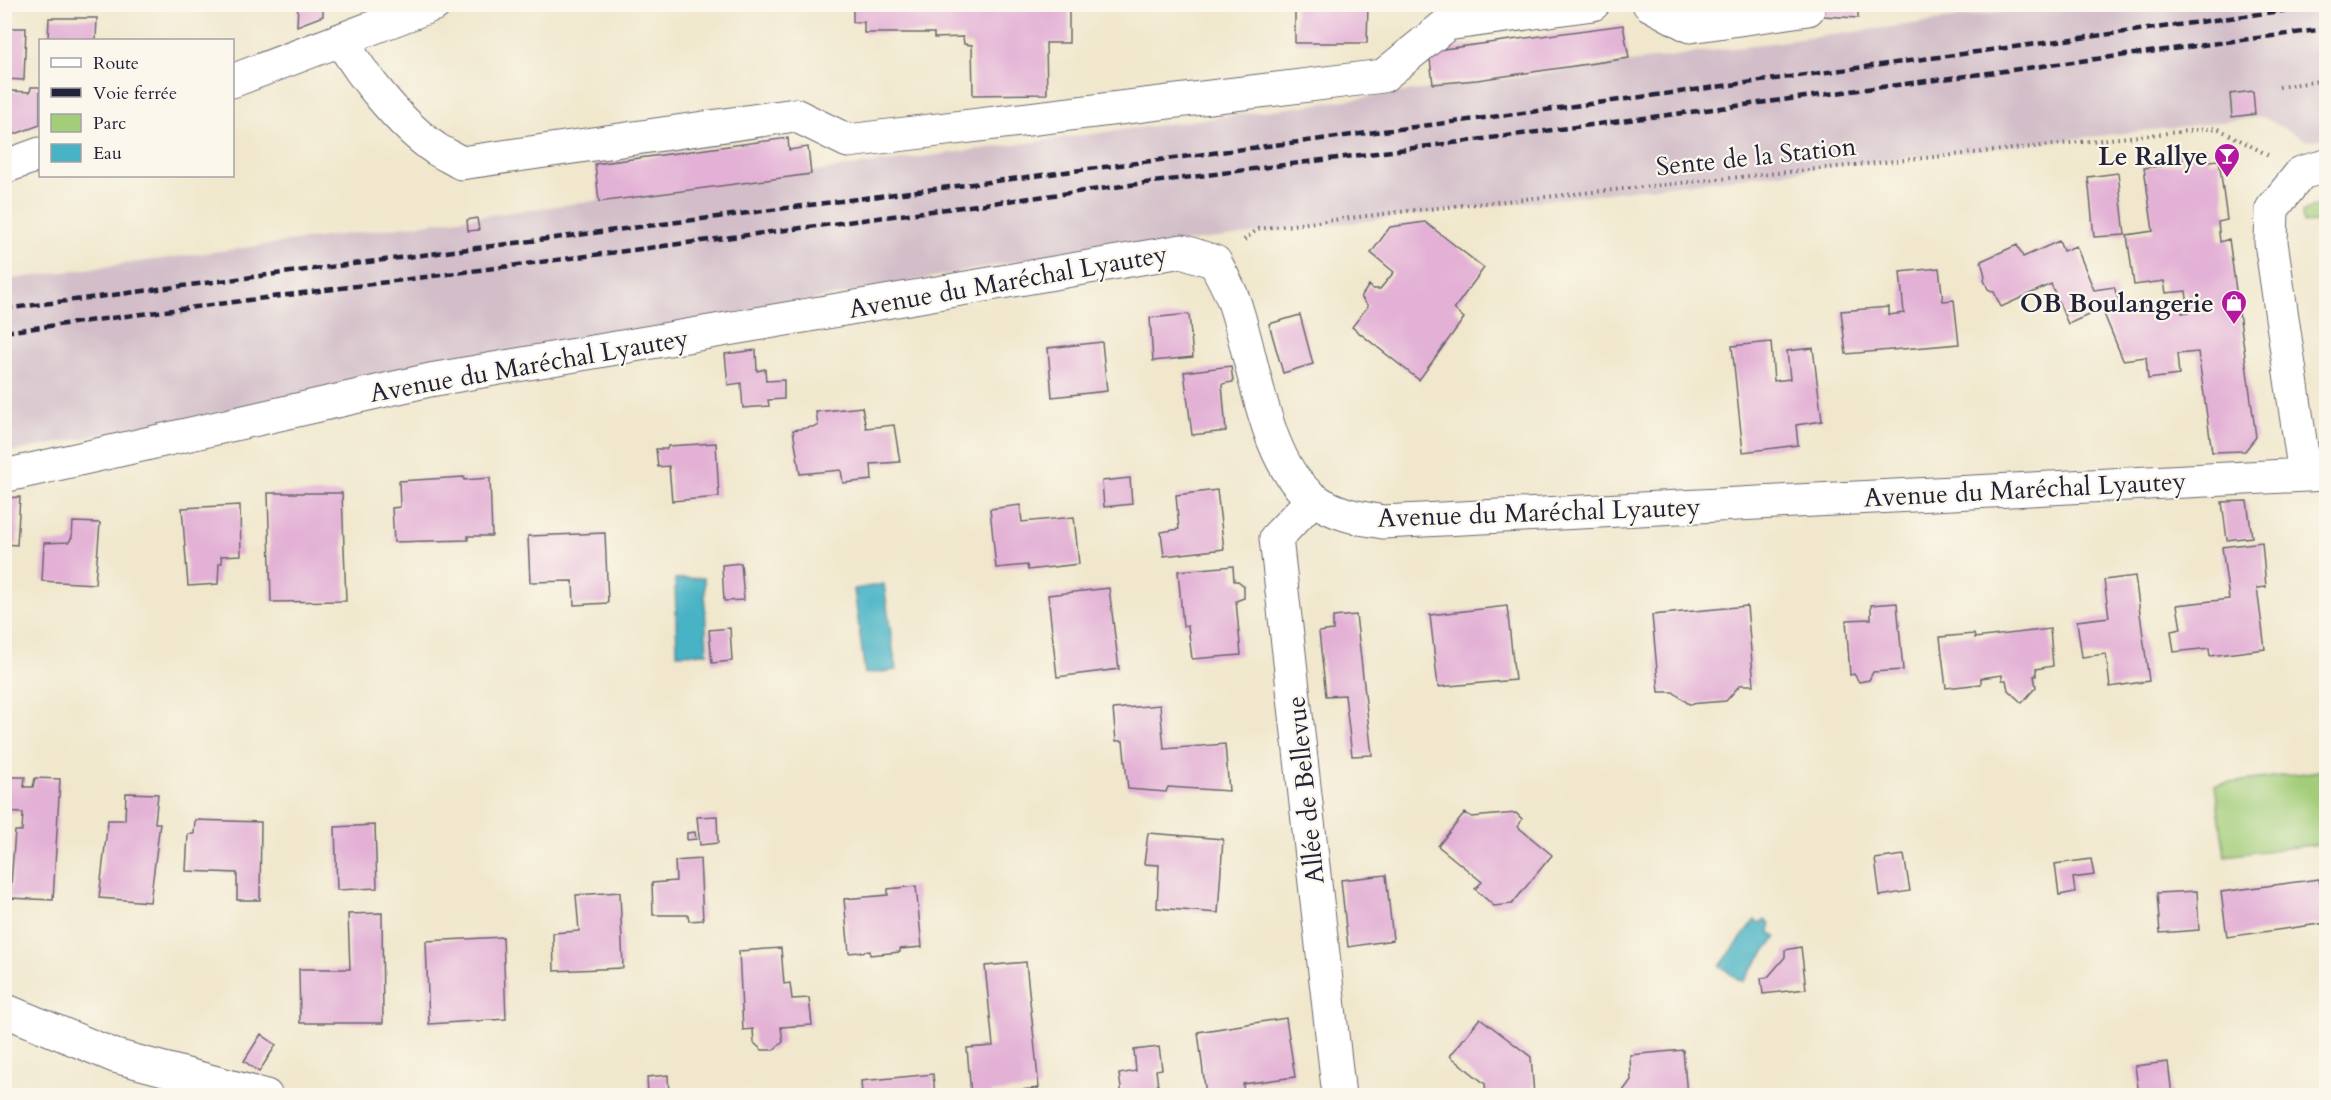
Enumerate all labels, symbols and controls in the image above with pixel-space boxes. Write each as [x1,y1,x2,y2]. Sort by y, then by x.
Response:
legend [39,39,234,177]
text: Route [93,51,139,76]
text: Voie ferrée [93,81,177,106]
text: Parc [93,111,126,136]
street label: Sente de la Station [1654,129,1858,184]
place label: Le Rallye [2098,139,2208,174]
text: Eau [93,141,122,166]
bar icon: Le Rallye [2212,141,2242,179]
street label: Avenue du Maréchal Lyautey [846,236,1170,327]
place label: OB Boulangerie [2020,286,2214,321]
shop icon: OB Boulangerie [2219,288,2249,326]
street label: Avenue du Maréchal Lyautey [367,320,691,411]
street label: Avenue du Maréchal Lyautey [1863,464,2188,515]
street label: Avenue du Maréchal Lyautey [1377,489,1701,536]
street label: Allée de Bellevue [1278,694,1333,886]

